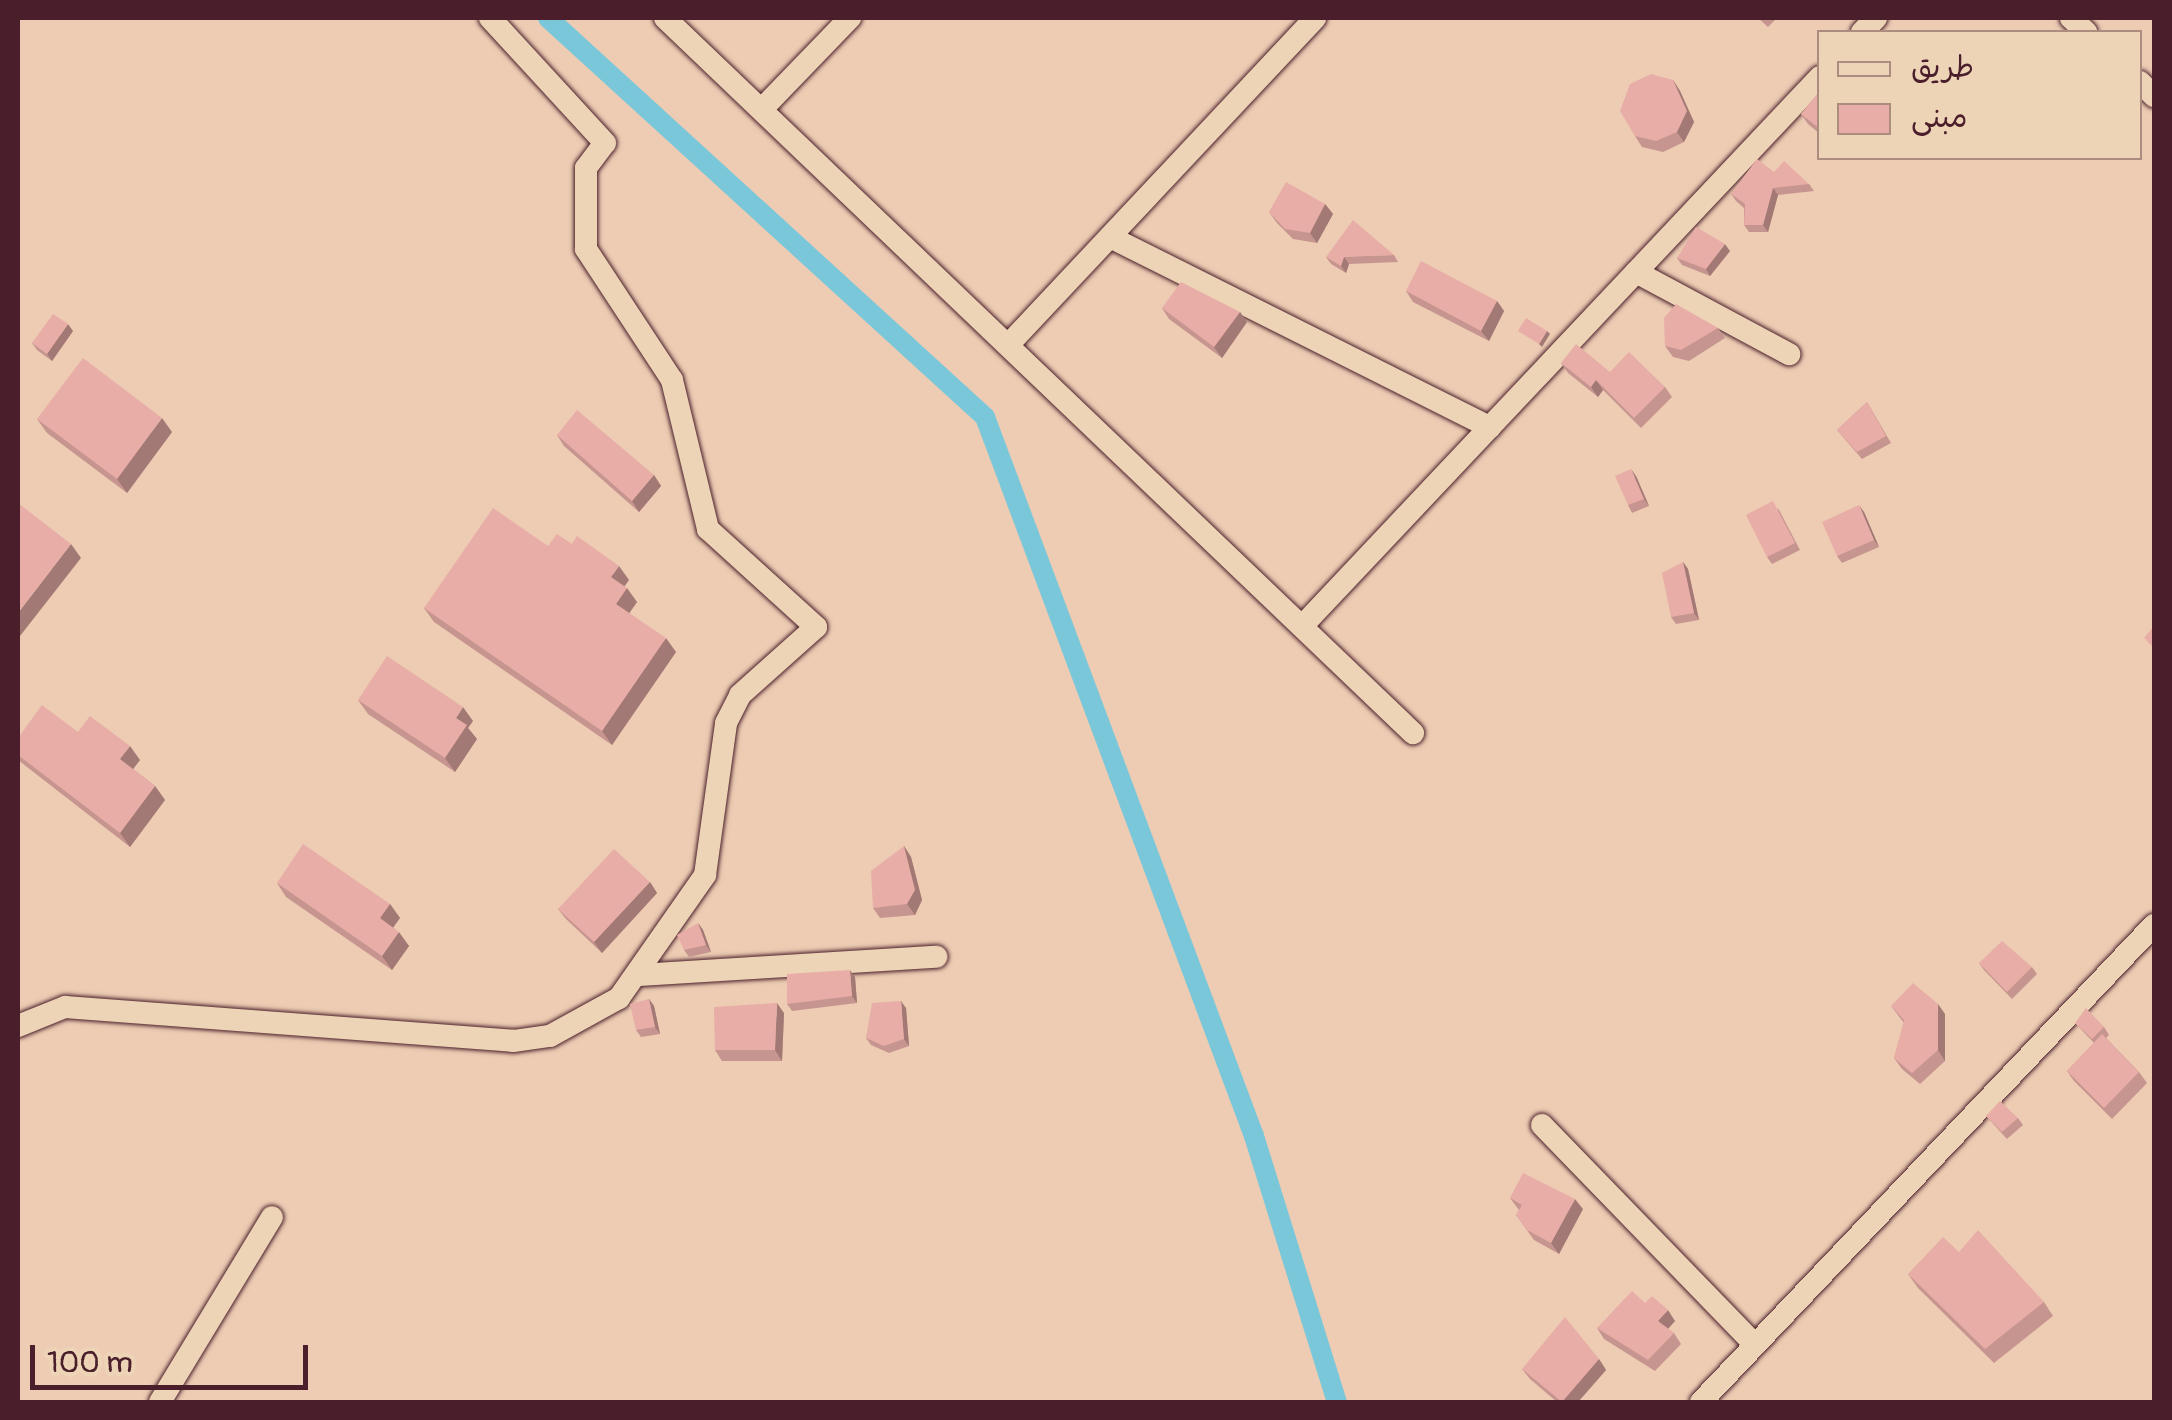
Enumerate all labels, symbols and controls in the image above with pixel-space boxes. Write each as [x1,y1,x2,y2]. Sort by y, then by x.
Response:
legend [1817,30,2142,160]
text: طريق [1911,49,1974,86]
text: مبنى [1911,99,1967,136]
scale bar [35,1325,312,1387]
text: 100 m [47,1344,133,1381]

